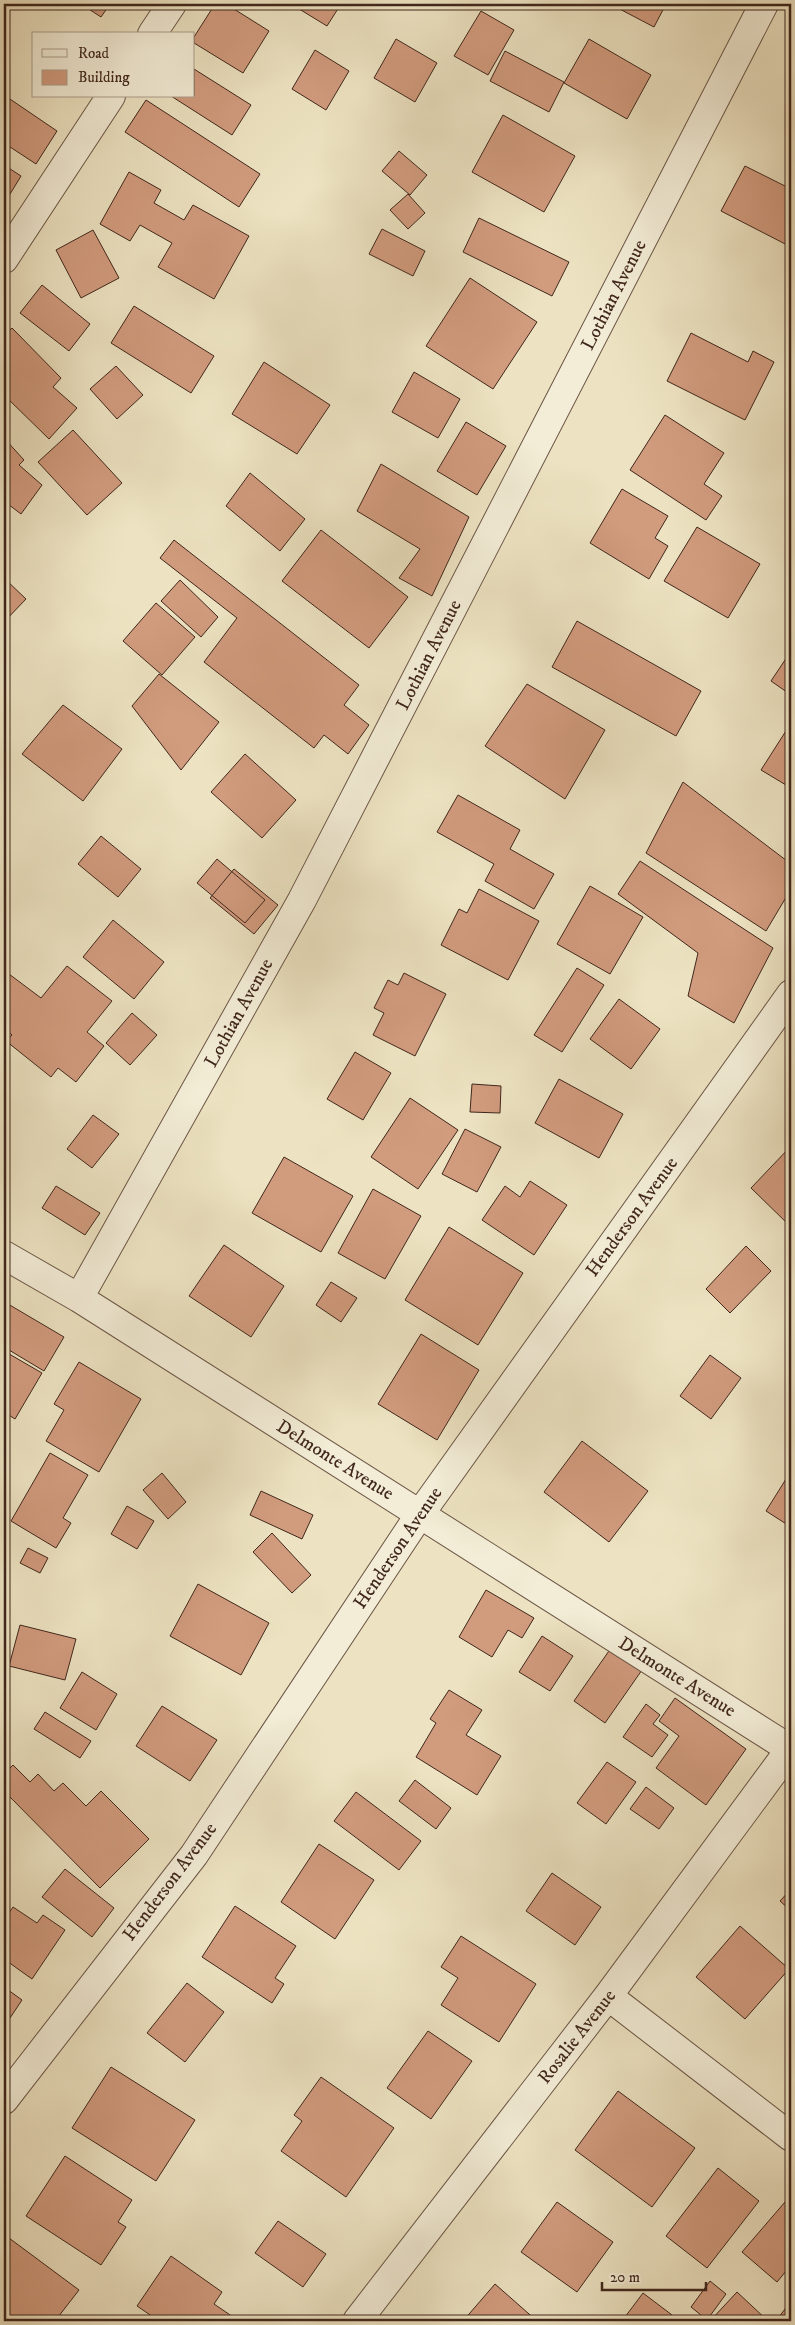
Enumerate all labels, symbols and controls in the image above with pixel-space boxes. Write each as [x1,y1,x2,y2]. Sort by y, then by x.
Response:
legend [32,32,195,98]
text: Road [78,44,110,63]
text: Building [78,68,130,87]
street label: Lothian Avenue [576,236,652,354]
street label: Lothian Avenue [391,596,467,714]
street label: Lothian Avenue [200,955,278,1071]
street label: Henderson Avenue [581,1153,683,1281]
street label: Delmonte Avenue [272,1415,398,1505]
street label: Henderson Avenue [349,1483,447,1613]
street label: Delmonte Avenue [614,1632,740,1722]
street label: Henderson Avenue [118,1818,222,1946]
street label: Rosalie Avenue [533,1985,621,2089]
scale bar [602,2260,706,2292]
text: 20 m [610,2268,640,2287]

